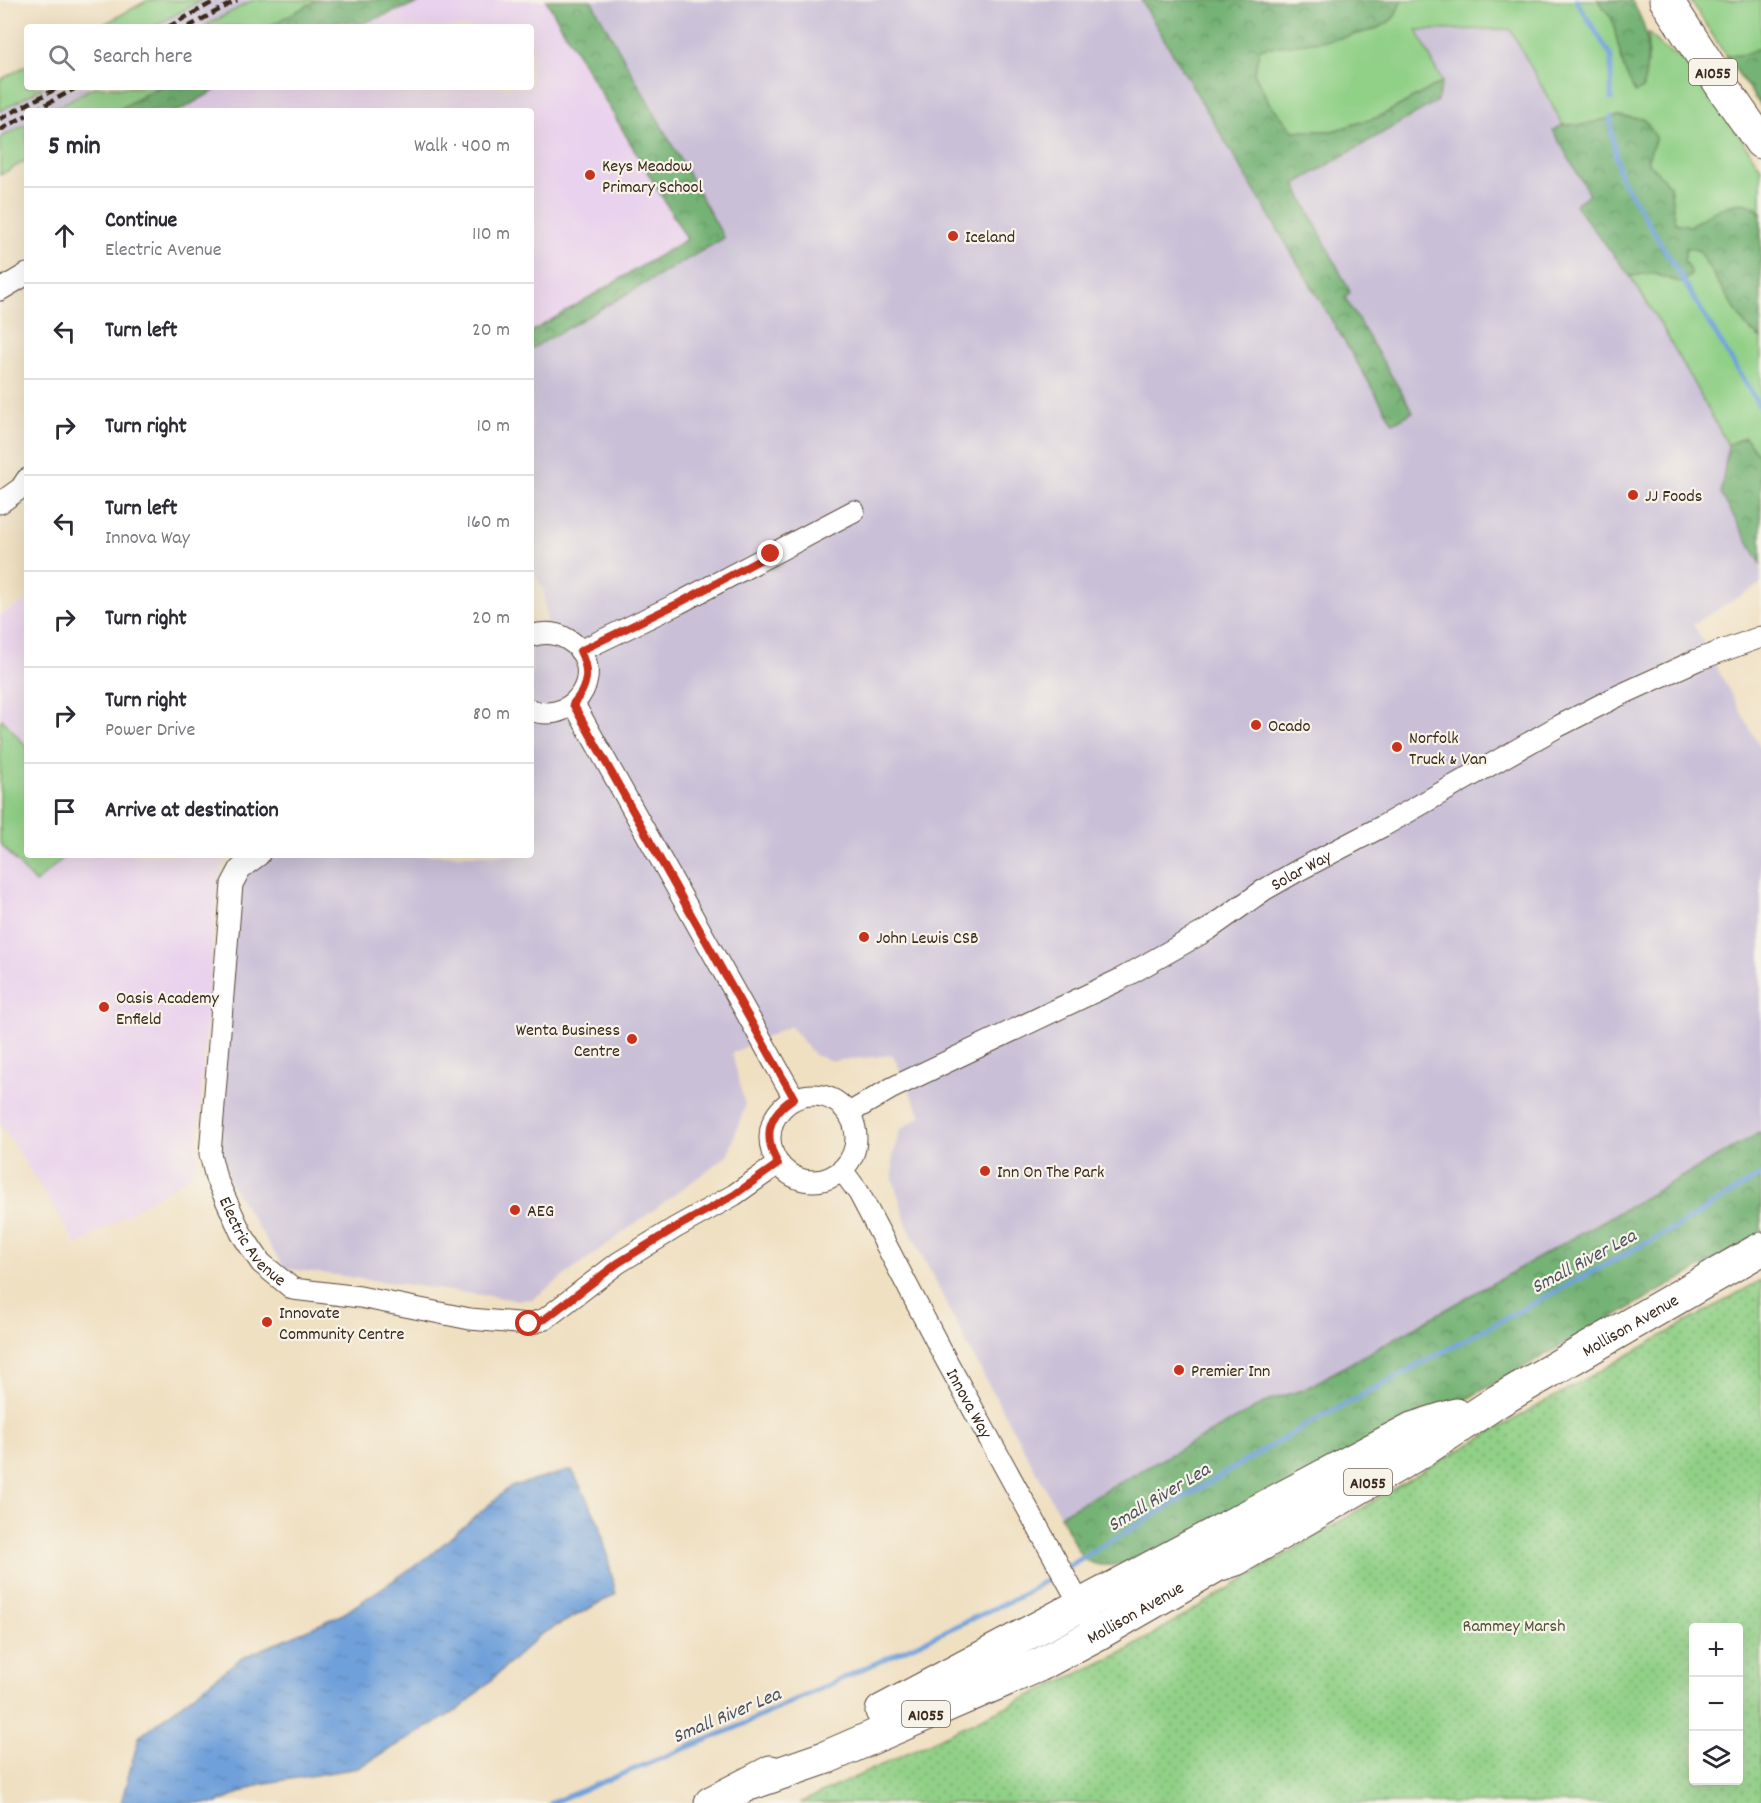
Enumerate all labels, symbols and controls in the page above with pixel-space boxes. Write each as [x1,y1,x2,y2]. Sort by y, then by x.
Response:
search box [24,24,534,90]
icon: search [45,41,78,74]
text: Search here [93,42,192,73]
road number: A1055 [1689,59,1737,85]
text: 5 min [48,129,101,166]
text: Walk · 400 m [414,133,510,161]
place label: Keys Meadow Primary School [602,155,703,201]
marker: Keys Meadow Primary School [583,168,597,182]
text: Continue [105,206,177,237]
icon: ahead [48,219,81,252]
text: 110 m [472,221,510,249]
place label: Iceland [965,226,1015,251]
marker: Iceland [946,229,960,243]
text: Electric Avenue [105,237,221,265]
icon: left [48,315,81,348]
text: Turn left [105,316,177,347]
text: 20 m [472,317,510,345]
icon: right [48,411,81,444]
text: Turn right [105,412,187,443]
text: 10 m [476,413,510,441]
place label: JJ Foods [1645,485,1702,510]
marker: JJ Foods [1626,488,1640,502]
text: Turn left [105,494,177,525]
icon: left [48,507,81,540]
text: 160 m [467,509,510,537]
text: Innova Way [105,525,190,553]
route end [757,540,783,566]
icon: right [48,603,81,636]
text: Turn right [105,604,187,635]
text: 20 m [472,605,510,633]
text: Turn right [105,686,187,717]
icon: right [48,699,81,732]
text: 80 m [473,701,510,729]
place label: Ocado [1268,715,1310,740]
text: Power Drive [105,717,195,745]
marker: Ocado [1249,718,1263,732]
place label: Norfolk Truck & Van [1409,727,1487,773]
marker: Norfolk Truck & Van [1390,740,1404,754]
icon: arrive [48,795,81,828]
text: Arrive at destination [105,796,279,827]
street label: Solar Way [1267,845,1337,898]
place label: John Lewis CSB [876,927,978,952]
marker: John Lewis CSB [857,930,871,944]
place label: Oasis Academy Enfield [116,987,220,1033]
marker: Oasis Academy Enfield [97,1000,111,1014]
place label: Wenta Business Centre [516,1019,620,1065]
marker: Wenta Business Centre [625,1032,639,1046]
place label: Inn On The Park [997,1161,1104,1186]
marker: Inn On The Park [978,1164,992,1178]
street label: Electric Avenue [211,1193,290,1293]
place label: AEG [527,1200,554,1225]
marker: AEG [508,1203,522,1217]
water label: Small River Lea [1527,1223,1643,1302]
street label: Mollison Avenue [1578,1289,1684,1365]
place label: Innovate Community Centre [279,1302,405,1348]
route start [515,1310,541,1336]
marker: Innovate Community Centre [260,1315,274,1329]
place label: Premier Inn [1191,1360,1270,1385]
marker: Premier Inn [1172,1363,1186,1377]
street label: Innova Way [938,1365,997,1444]
water label: Small River Lea [1103,1456,1217,1540]
road number: A1055 [1344,1469,1392,1495]
street label: Mollison Avenue [1083,1577,1189,1652]
park label: Rammey Marsh [1463,1615,1565,1640]
map controls [1689,1623,1743,1785]
button: + [1689,1623,1743,1677]
button: − [1689,1677,1743,1731]
water label: Small River Lea [669,1681,787,1752]
road number: A1055 [902,1701,950,1727]
button: layers [1689,1731,1743,1785]

